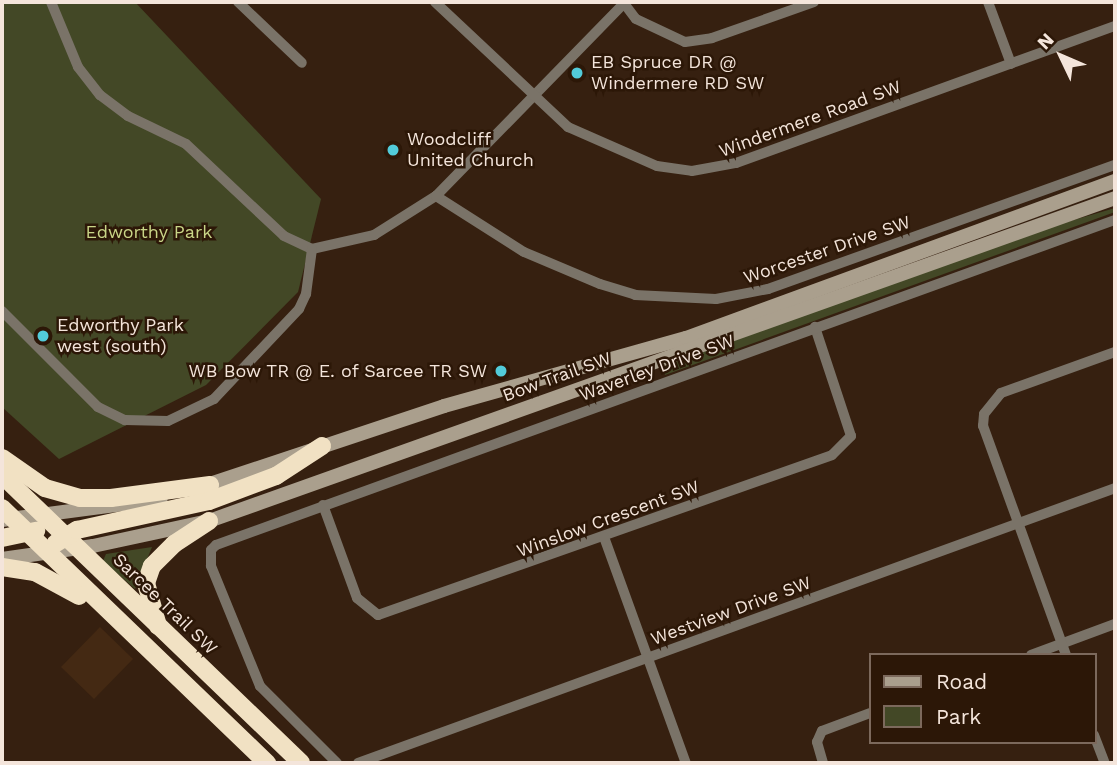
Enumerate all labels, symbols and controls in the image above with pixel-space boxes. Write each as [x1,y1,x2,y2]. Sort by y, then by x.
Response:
north arrow [1026,21,1096,91]
text: N [1032,28,1059,54]
place label: EB Spruce DR @ Windermere RD SW [591,52,764,94]
marker: EB Spruce DR @ Windermere RD SW [569,65,585,81]
street label: Windermere Road SW [716,76,904,162]
place label: Woodcliff United Church [407,129,534,172]
marker: Woodcliff United Church [385,142,401,158]
street label: Worcester Drive SW [740,211,914,289]
park label: Edworthy Park [85,221,213,243]
place label: Edworthy Park west (south) [57,315,184,358]
marker: Edworthy Park west (south) [35,328,51,344]
street label: Waverley Drive SW [576,330,738,406]
street label: Bow Trail SW [499,347,615,407]
place label: WB Bow TR @ E. of Sarcee TR SW [186,360,487,382]
marker: WB Bow TR @ E. of Sarcee TR SW [493,363,509,379]
street label: Winslow Crescent SW [514,476,702,562]
street label: Sarcee Trail SW [108,548,222,660]
street label: Westview Drive SW [648,572,814,650]
legend [869,653,1096,744]
text: Road [936,669,987,694]
text: Park [936,704,981,729]

